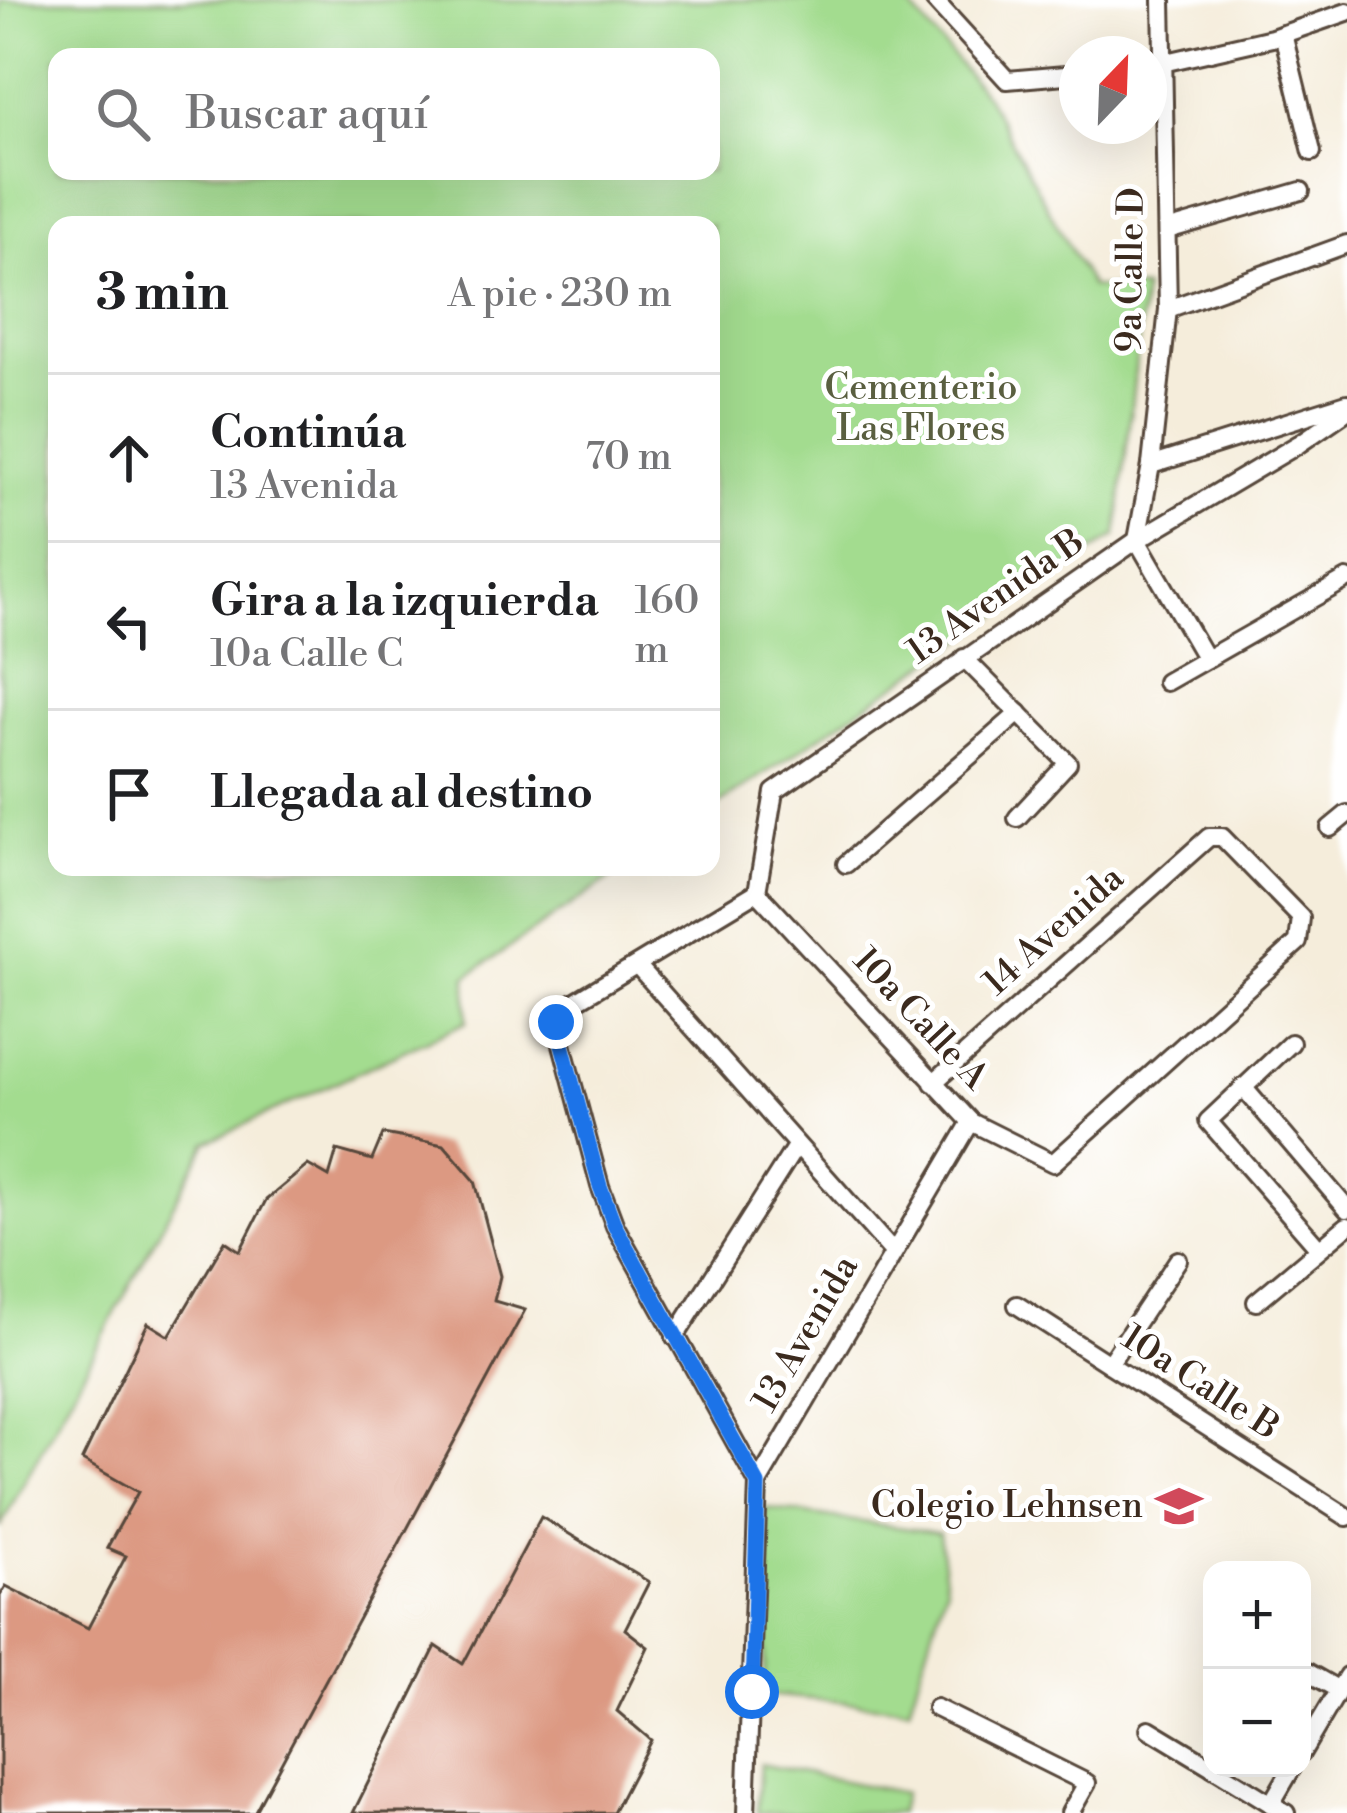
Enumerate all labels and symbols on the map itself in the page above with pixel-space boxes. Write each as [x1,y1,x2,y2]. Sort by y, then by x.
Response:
north arrow [1059,36,1167,144]
street label: 9a Calle D [1107,187,1155,353]
park label: Cementerio Las Flores [824,366,1018,452]
street label: 13 Avenida B [899,519,1093,675]
street label: 14 Avenida [975,856,1134,1006]
street label: 10a Calle A [843,938,998,1101]
route end [529,995,583,1049]
street label: 13 Avenida [743,1247,869,1420]
street label: 10a Calle B [1113,1315,1287,1451]
school or university icon: Colegio Lehnsen [1154,1481,1204,1531]
place label: Colegio Lehnsen [871,1484,1143,1529]
route start [725,1665,779,1719]

